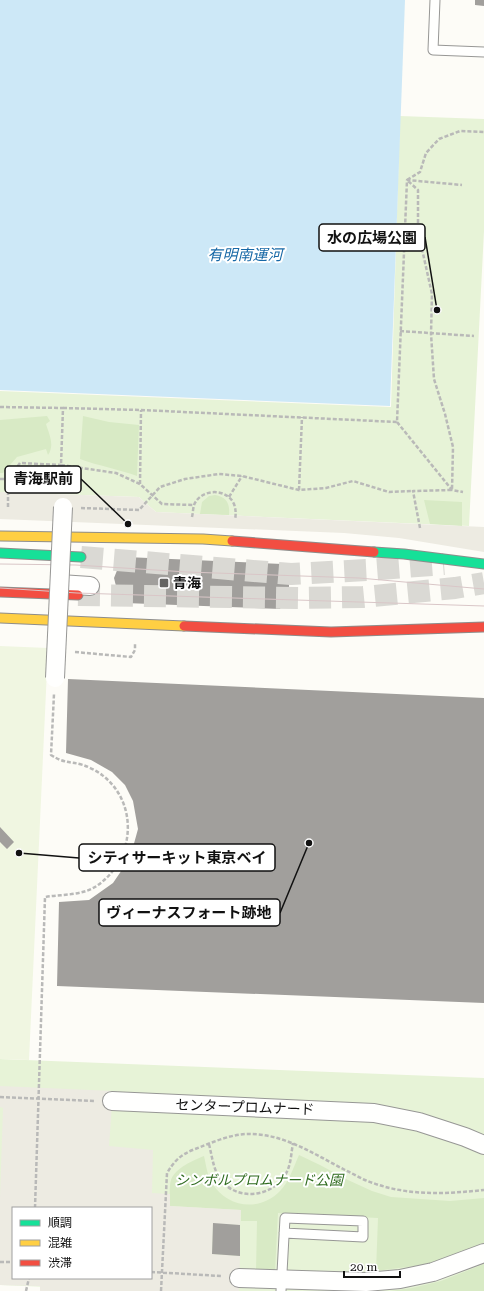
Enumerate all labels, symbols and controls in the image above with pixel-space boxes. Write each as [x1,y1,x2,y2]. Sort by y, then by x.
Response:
callout: 水の広場公園 [319,224,425,251]
text: 水の広場公園 [327,229,417,247]
water label: 有明南運河 [207,246,285,264]
callout: 青海駅前 [5,466,81,493]
text: 青海駅前 [13,470,73,488]
place label: 青海 [173,575,201,591]
marker: 青海 [158,577,170,589]
callout: シティサーキット東京ベイ [79,844,275,871]
text: シティサーキット東京ベイ [87,849,267,867]
callout: ヴィーナスフォート跡地 [99,899,280,926]
text: ヴィーナスフォート跡地 [106,904,272,922]
street label: センタープロムナード [175,1097,315,1117]
park label: シンボルプロムナード公園 [175,1172,345,1188]
legend [12,1207,152,1279]
text: 順調 [48,1216,72,1230]
text: 混雑 [48,1236,72,1250]
scale bar [344,1253,400,1279]
text: 渋滞 [48,1256,72,1270]
text: 20 m [350,1260,377,1274]

